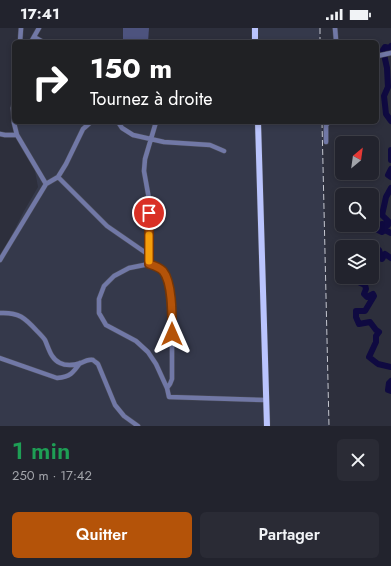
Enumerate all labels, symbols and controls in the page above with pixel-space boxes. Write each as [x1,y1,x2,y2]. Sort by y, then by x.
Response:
text: 17:41 [20,3,60,25]
text: 150 m [90,48,172,89]
icon: right [24,56,76,108]
text: Tournez à droite [90,86,213,112]
north arrow [335,136,379,180]
map controls [335,136,379,284]
button: search [335,188,379,232]
pin [132,196,166,230]
icon: arrive [138,202,160,224]
button: layers [335,240,379,284]
position arrow [151,313,193,355]
text: 1 min [12,433,70,468]
button: close [337,439,379,481]
text: 250 m · 17:42 [12,466,92,485]
button: Quitter [12,512,192,558]
button: Partager [200,512,379,558]

